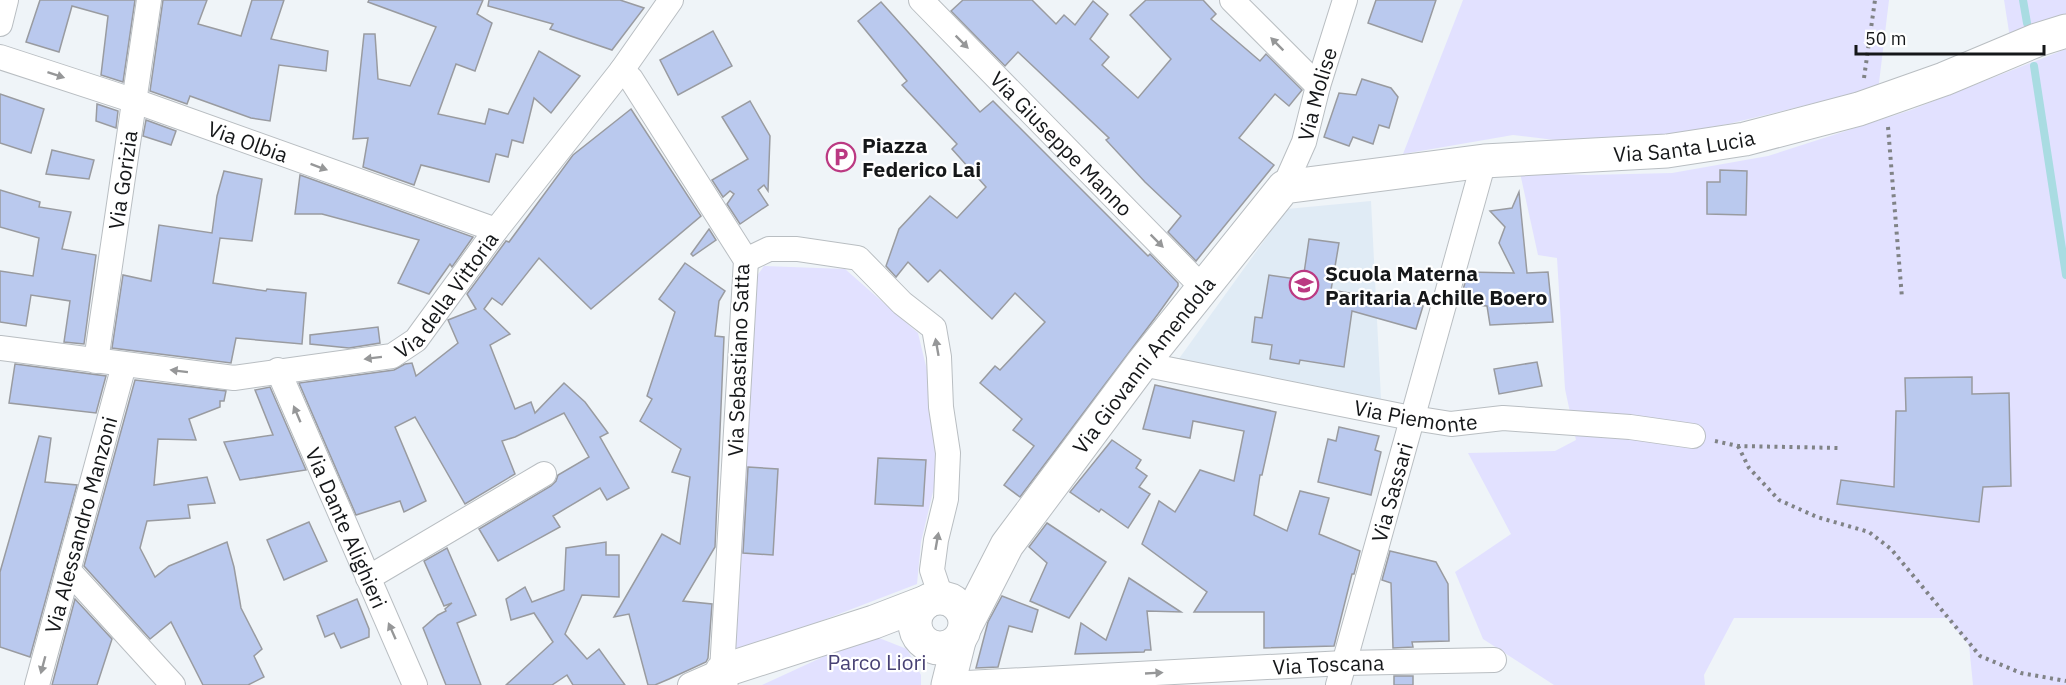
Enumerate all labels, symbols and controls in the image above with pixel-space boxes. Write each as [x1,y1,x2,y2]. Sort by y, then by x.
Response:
scale bar [1856,18,2044,56]
text: 50 m [1865,27,1907,50]
one-way arrow [954,34,968,48]
one-way arrow [1270,38,1284,52]
street label: Via Molise [1291,44,1343,144]
street label: Via Giuseppe Manno [984,65,1139,222]
one-way arrow [47,71,65,80]
street label: Via Olbia [204,114,292,169]
street label: Via Santa Lucia [1613,123,1758,168]
street label: Via Gorizia [101,129,144,231]
place label: Piazza Federico Lai [862,131,981,183]
parking icon: Piazza Federico Lai [825,141,857,173]
one-way arrow [310,162,328,172]
street label: Via della Vittoria [389,226,504,365]
one-way arrow [1150,233,1164,247]
place label: Scuola Materna Paritaria Achille Boero [1325,259,1547,311]
street label: Via Sebastiano Satta [721,263,755,457]
school or university icon: Scuola Materna Paritaria Achille Boero [1288,269,1320,301]
street label: Via Giovanni Amendola [1066,270,1221,459]
one-way arrow [932,338,941,357]
one-way arrow [363,354,382,363]
one-way arrow [170,367,189,376]
street label: Via Piemonte [1352,393,1479,438]
one-way arrow [292,405,302,423]
street label: Via Alessandro Manzoni [38,413,123,636]
street label: Via Sassari [1364,439,1419,545]
street label: Via Dante Alighieri [299,443,394,612]
one-way arrow [932,531,941,550]
one-way arrow [387,622,397,640]
park label: Parco Liori [828,648,926,676]
street label: Via Toscana [1272,648,1385,681]
one-way arrow [38,656,47,674]
one-way arrow [1144,669,1163,678]

